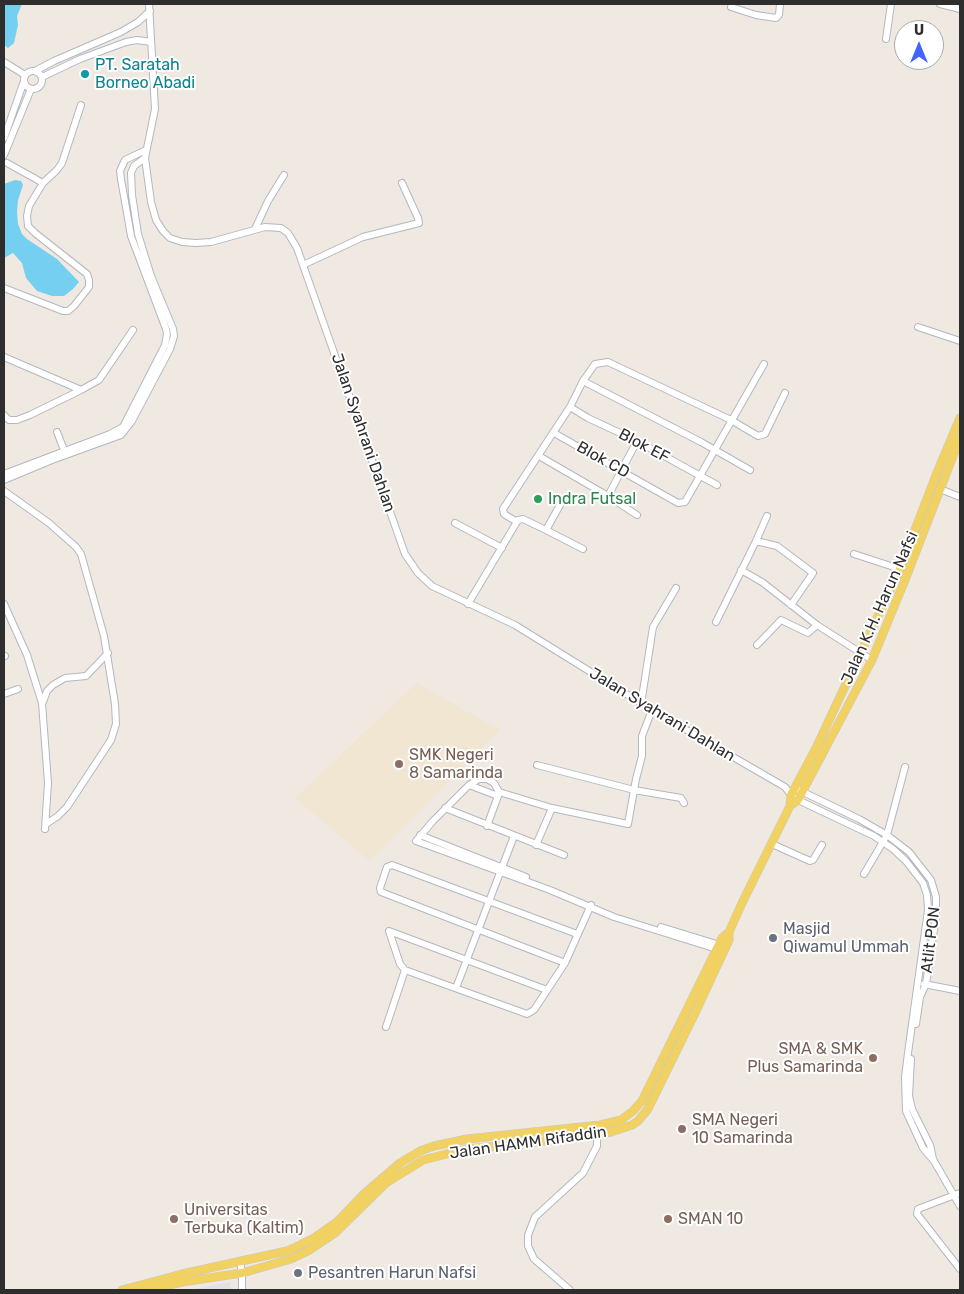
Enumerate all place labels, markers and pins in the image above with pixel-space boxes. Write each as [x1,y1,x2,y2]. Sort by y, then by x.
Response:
place label: PT. Saratah Borneo Abadi [95,55,195,93]
marker: PT. Saratah Borneo Abadi [79,68,91,80]
place label: Indra Futsal [548,489,636,509]
marker: Indra Futsal [532,493,544,505]
place label: SMK Negeri 8 Samarinda [409,745,503,783]
marker: SMK Negeri 8 Samarinda [393,758,405,770]
place label: Masjid Qiwamul Ummah [783,919,909,957]
marker: Masjid Qiwamul Ummah [767,932,779,944]
place label: SMA & SMK Plus Samarinda [747,1039,863,1077]
marker: SMA & SMK Plus Samarinda [867,1052,879,1064]
place label: SMA Negeri 10 Samarinda [692,1110,793,1148]
marker: SMA Negeri 10 Samarinda [676,1123,688,1135]
place label: Universitas Terbuka (Kaltim) [184,1200,304,1238]
place label: SMAN 10 [678,1209,743,1229]
marker: Universitas Terbuka (Kaltim) [168,1213,180,1225]
marker: SMAN 10 [662,1213,674,1225]
place label: Pesantren Harun Nafsi [308,1263,476,1283]
marker: Pesantren Harun Nafsi [292,1267,304,1279]

